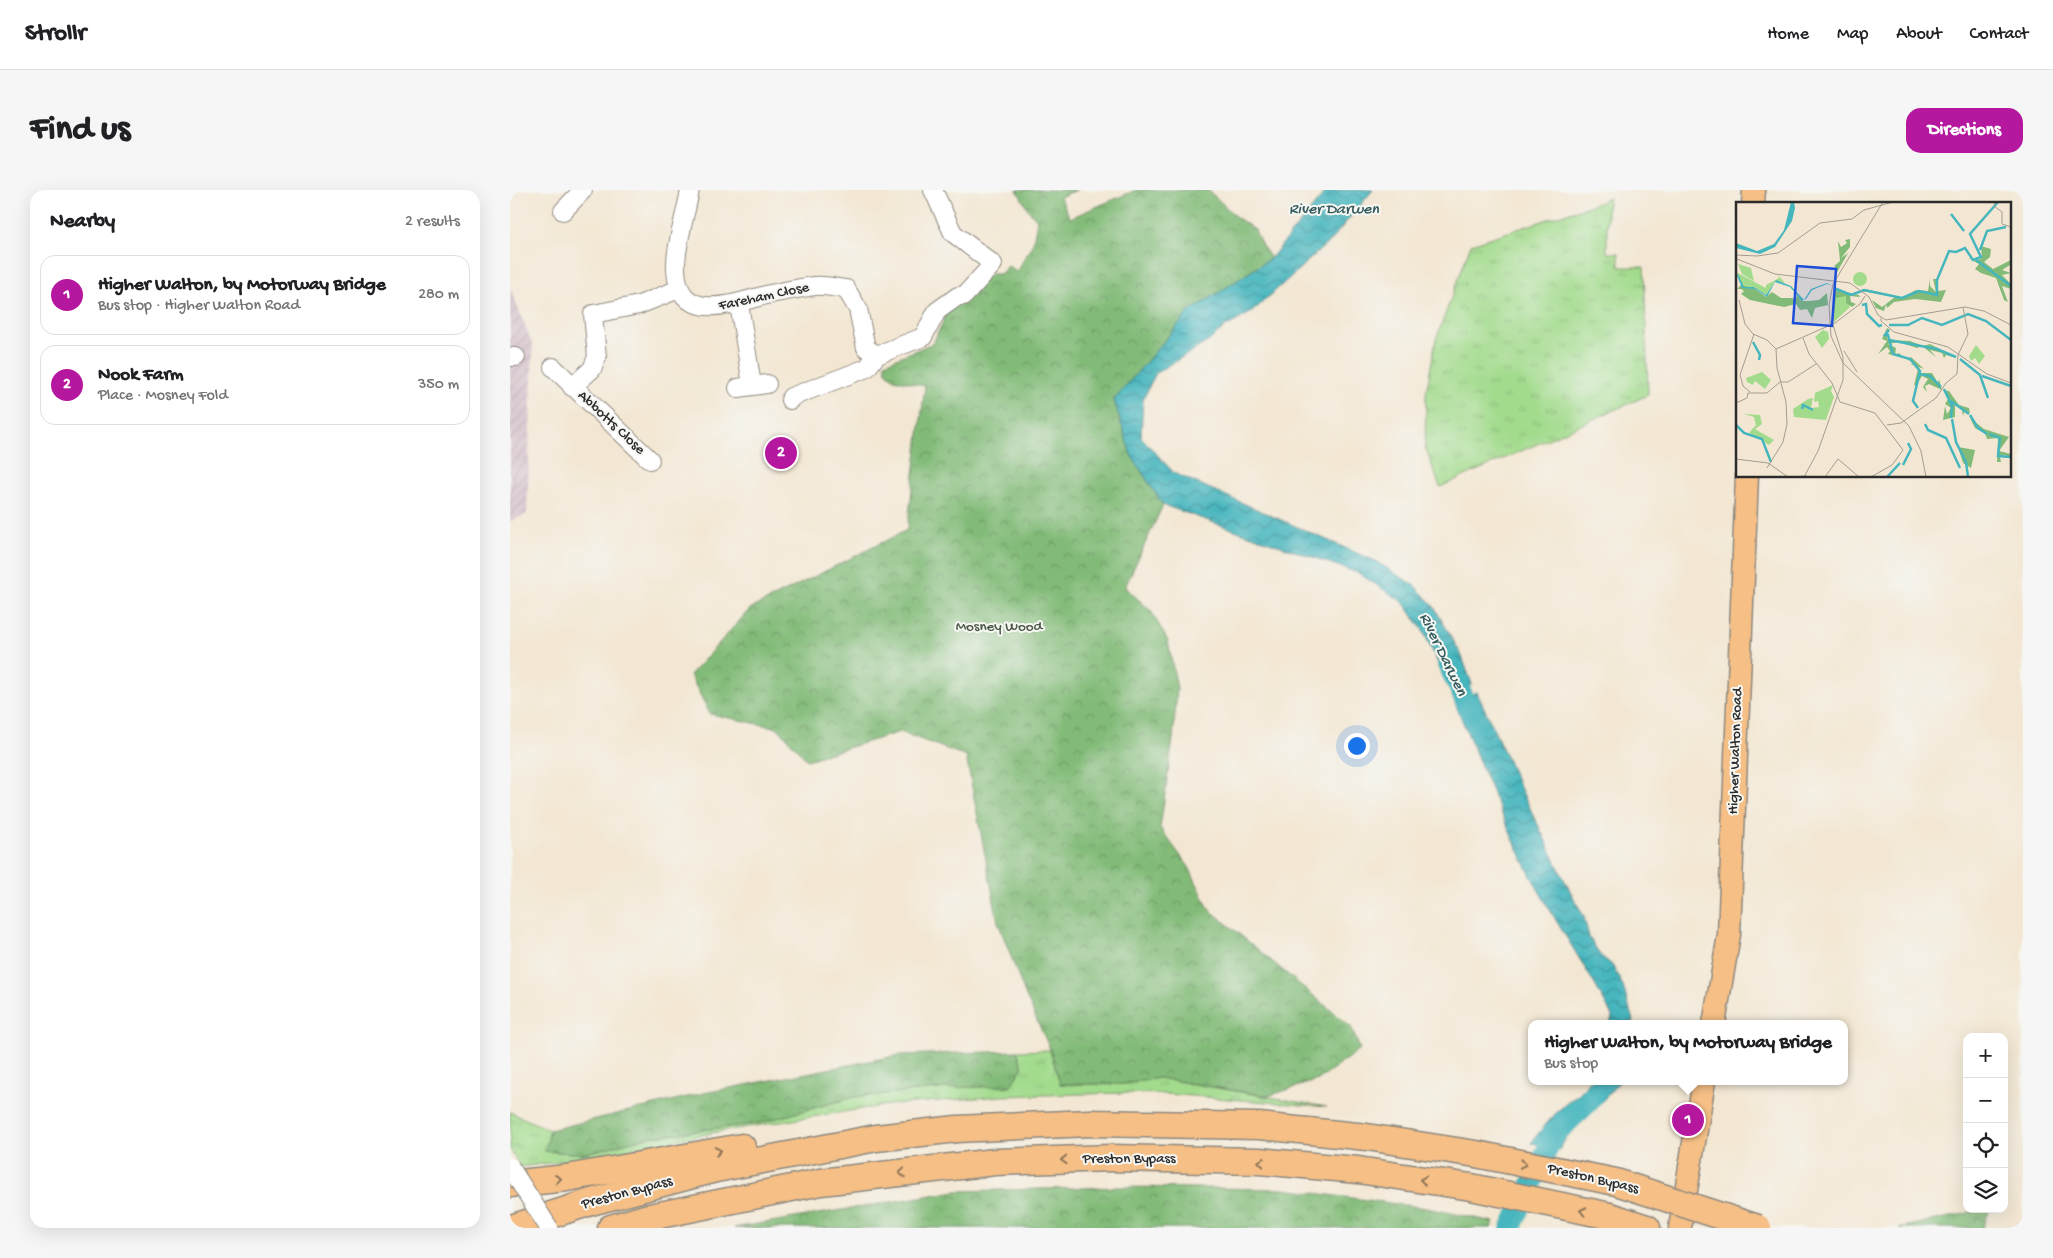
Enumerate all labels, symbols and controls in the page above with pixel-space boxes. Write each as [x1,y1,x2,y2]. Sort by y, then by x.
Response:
text: Strollr [25,20,86,49]
text: Home [1767,24,1809,45]
text: Map [1837,24,1868,45]
text: About [1896,24,1942,45]
text: Contact [1970,24,2028,45]
button: Directions [1906,108,2023,153]
text: Find us [30,110,130,151]
water label: River Darwen [1289,201,1379,220]
inset map [1736,202,2010,478]
text: Nearby [50,210,115,235]
text: 2 results [405,213,460,232]
text: Higher Walton, by Motorway Bridge [98,274,386,297]
street label: Fareham Close [716,279,811,316]
text: 1 [64,286,70,305]
text: 280 m [418,286,459,305]
text: Bus stop · Higher Walton Road [98,297,300,316]
text: Nook Farm [98,364,184,387]
text: 2 [63,376,71,395]
text: 350 m [418,376,459,395]
text: Place · Mosney Fold [98,387,228,406]
street label: Abbotts Close [573,387,649,459]
pin: 2 [765,434,797,472]
water label: River Darwen [1414,610,1470,700]
park label: Mosney Wood [956,618,1044,636]
street label: Higher Walton Road [1725,686,1747,815]
your location [1344,733,1370,759]
popup [1528,1020,1848,1085]
text: Higher Walton, by Motorway Bridge [1544,1032,1832,1055]
map controls [1963,1033,2008,1213]
button: + [1963,1033,2008,1078]
text: Bus stop [1544,1055,1598,1074]
button: − [1963,1078,2008,1123]
pin: 1 [1672,1101,1704,1139]
button: locate [1963,1123,2008,1168]
one-way arrow [714,1146,723,1156]
street label: Preston Bypass [1081,1150,1176,1168]
one-way arrow [1060,1154,1068,1165]
one-way arrow [1257,1156,1265,1167]
one-way arrow [1519,1158,1528,1168]
street label: Preston Bypass [1545,1160,1641,1198]
one-way arrow [898,1167,906,1178]
button: layers [1963,1168,2008,1213]
street label: Preston Bypass [579,1172,675,1214]
one-way arrow [555,1174,563,1185]
one-way arrow [1419,1175,1427,1186]
one-way arrow [1578,1206,1587,1216]

